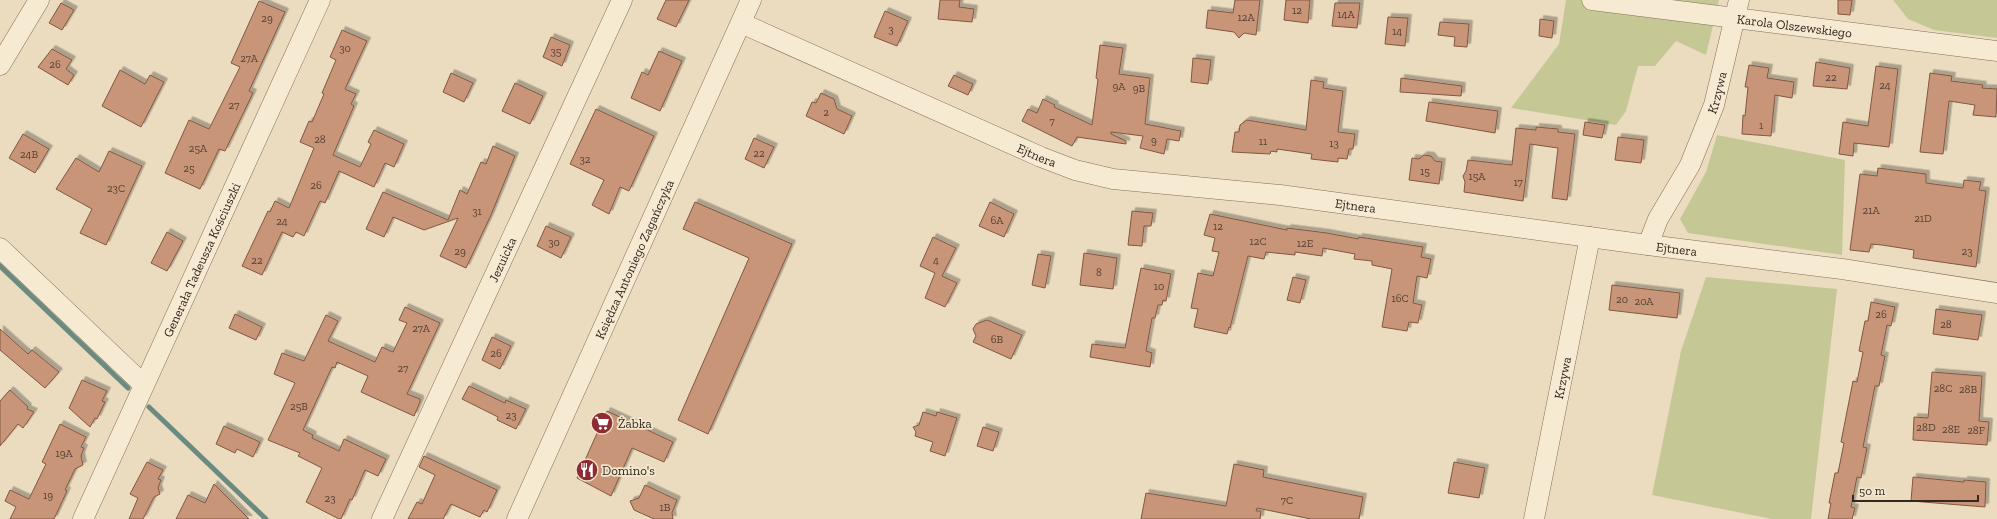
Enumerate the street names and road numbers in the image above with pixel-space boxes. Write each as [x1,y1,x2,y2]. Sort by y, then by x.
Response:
street label: Karola Olszewskiego [1736,11,1853,40]
street label: Krzywa [1704,69,1729,116]
street label: Ejtnera [1015,140,1059,170]
street label: Księdza Antoniego Zagańczyka [592,176,677,341]
street label: Generała Tadeusza Kościuszki [160,180,243,339]
street label: Ejtnera [1334,195,1378,216]
street label: Jezuicka [485,234,519,284]
street label: Ejtnera [1655,239,1699,259]
street label: Krzywa [1551,355,1574,400]

